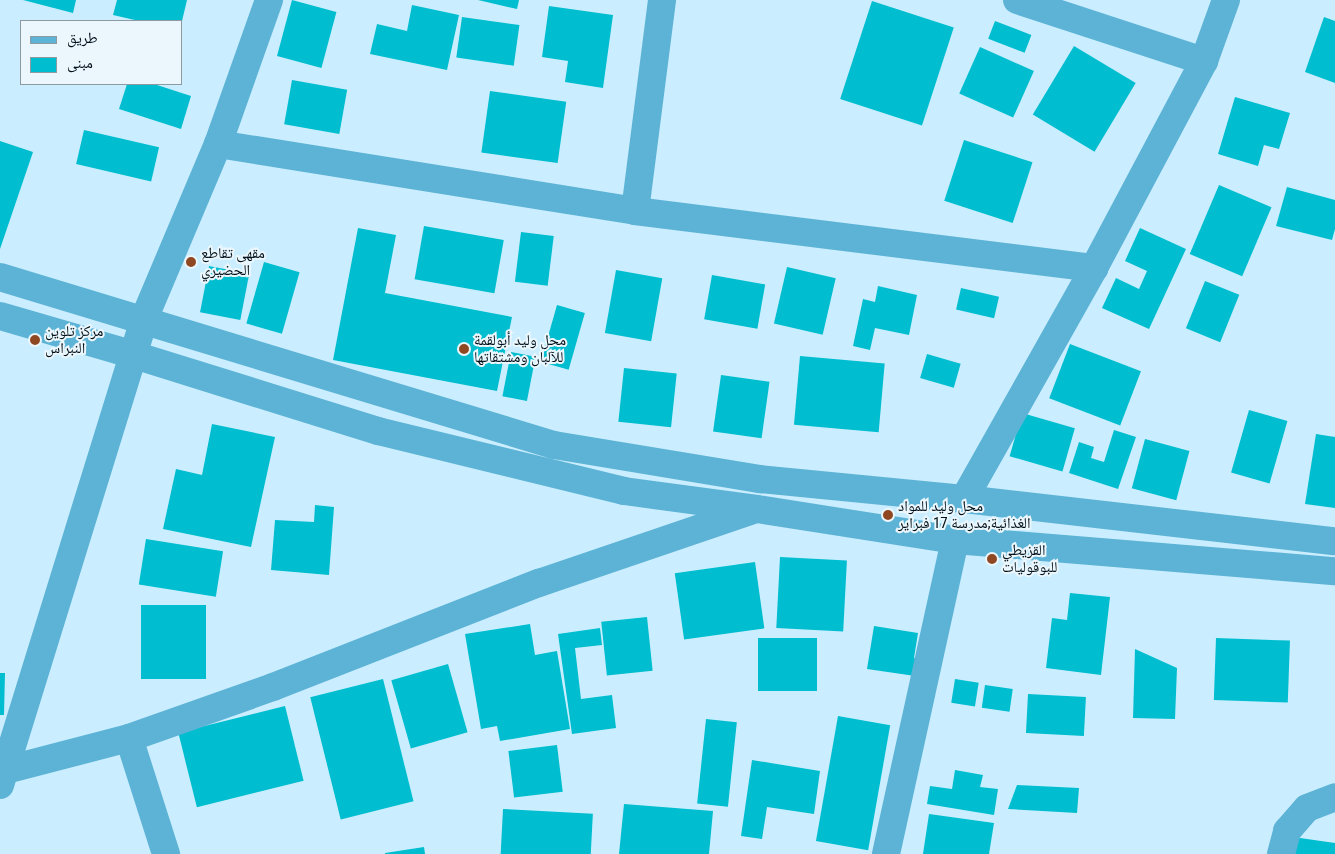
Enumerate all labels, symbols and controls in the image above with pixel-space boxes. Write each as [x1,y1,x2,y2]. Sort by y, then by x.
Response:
legend [20,20,182,85]
text: طريق [67,29,98,47]
text: مبنى [67,54,93,72]
place label: مقهى تقاطع الحضيري [201,244,265,279]
marker: مقهى تقاطع الحضيري [185,256,197,268]
place label: مركز تلوين النبراس [45,322,103,357]
place label: محل وليد أبولقمة للآلبان ومشتقاتها [474,331,566,366]
marker: مركز تلوين النبراس [29,334,41,346]
marker: محل وليد أبولقمة للآلبان ومشتقاتها [458,343,470,355]
place label: محل وليد للمواد الغذائية;مدرسة 17 فبراير [898,497,1031,532]
marker: محل وليد للمواد الغذائية;مدرسة 17 فبراير [882,509,894,521]
place label: القزيطي للبوقوليات [1002,541,1058,576]
marker: القزيطي للبوقوليات [986,553,998,565]

